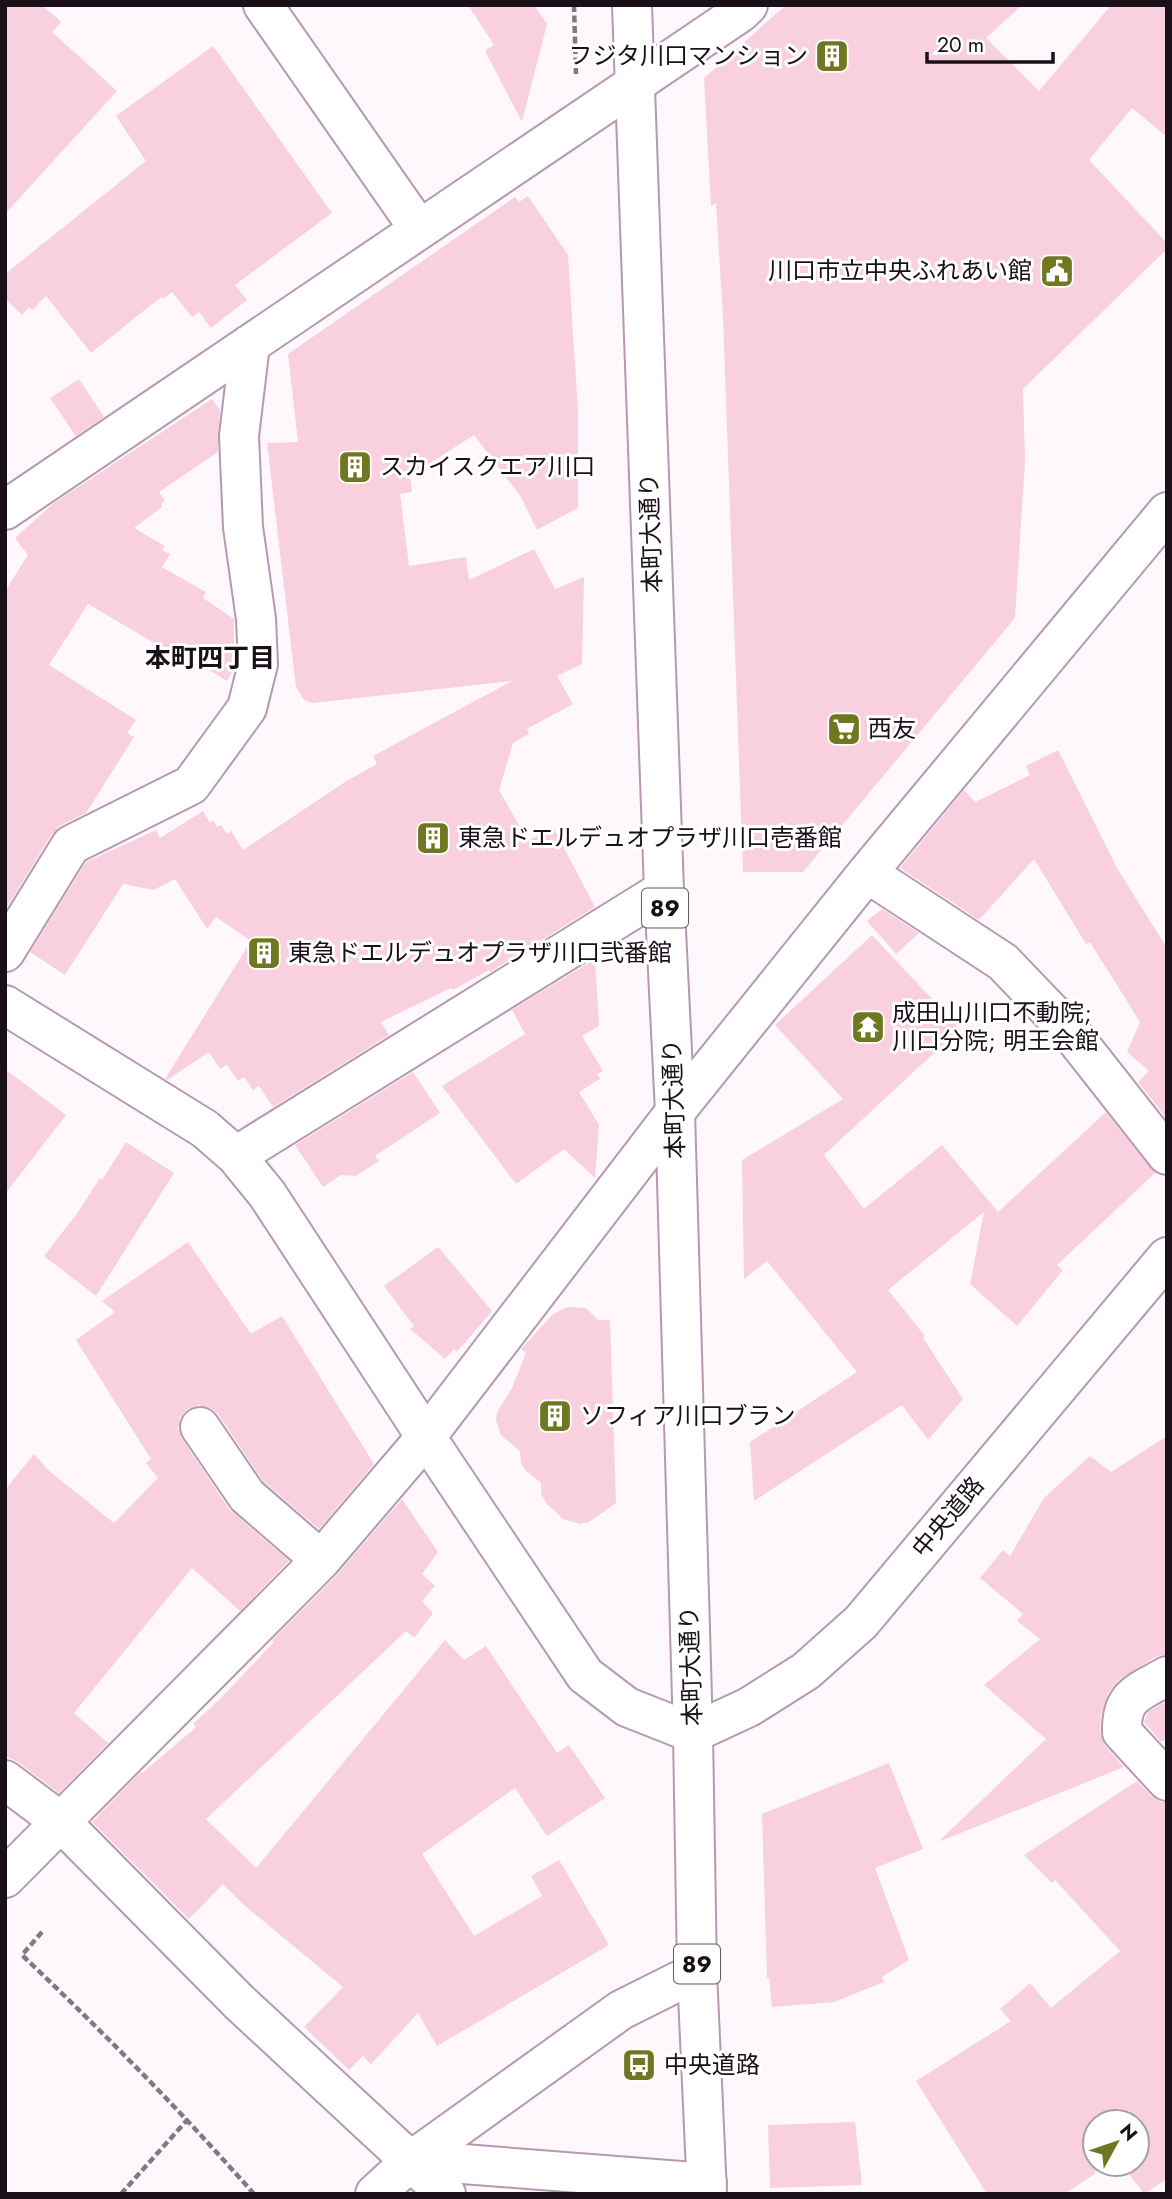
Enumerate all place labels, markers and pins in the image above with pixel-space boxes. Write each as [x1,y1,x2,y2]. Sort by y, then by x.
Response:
building icon: フジタ川口マンション [813,37,851,75]
place label: フジタ川口マンション [568,38,808,73]
public building icon: 川口市立中央ふれあい館 [1038,252,1076,290]
place label: 川口市立中央ふれあい館 [768,253,1032,288]
building icon: スカイスクエア川口 [336,448,374,486]
place label: スカイスクエア川口 [380,449,595,484]
supermarket icon: 西友 [825,710,863,748]
place label: 西友 [868,711,916,746]
building icon: 東急ドエルデュオプラザ川口壱番館 [414,819,452,857]
place label: 東急ドエルデュオプラザ川口壱番館 [458,820,842,855]
building icon: 東急ドエルデュオプラザ川口弐番館 [245,934,283,972]
place label: 東急ドエルデュオプラザ川口弐番館 [288,935,672,970]
place label: 成田山川口不動院; 川口分院; 明王会館 [892,995,1099,1058]
temple icon: 成田山川口不動院; 川口分院; 明王会館 [849,1008,887,1046]
building icon: ソフィア川口ブラン [536,1397,574,1435]
place label: ソフィア川口ブラン [580,1398,796,1433]
bus stop icon: 中央道路 [620,2046,658,2084]
place label: 中央道路 [664,2047,760,2082]

